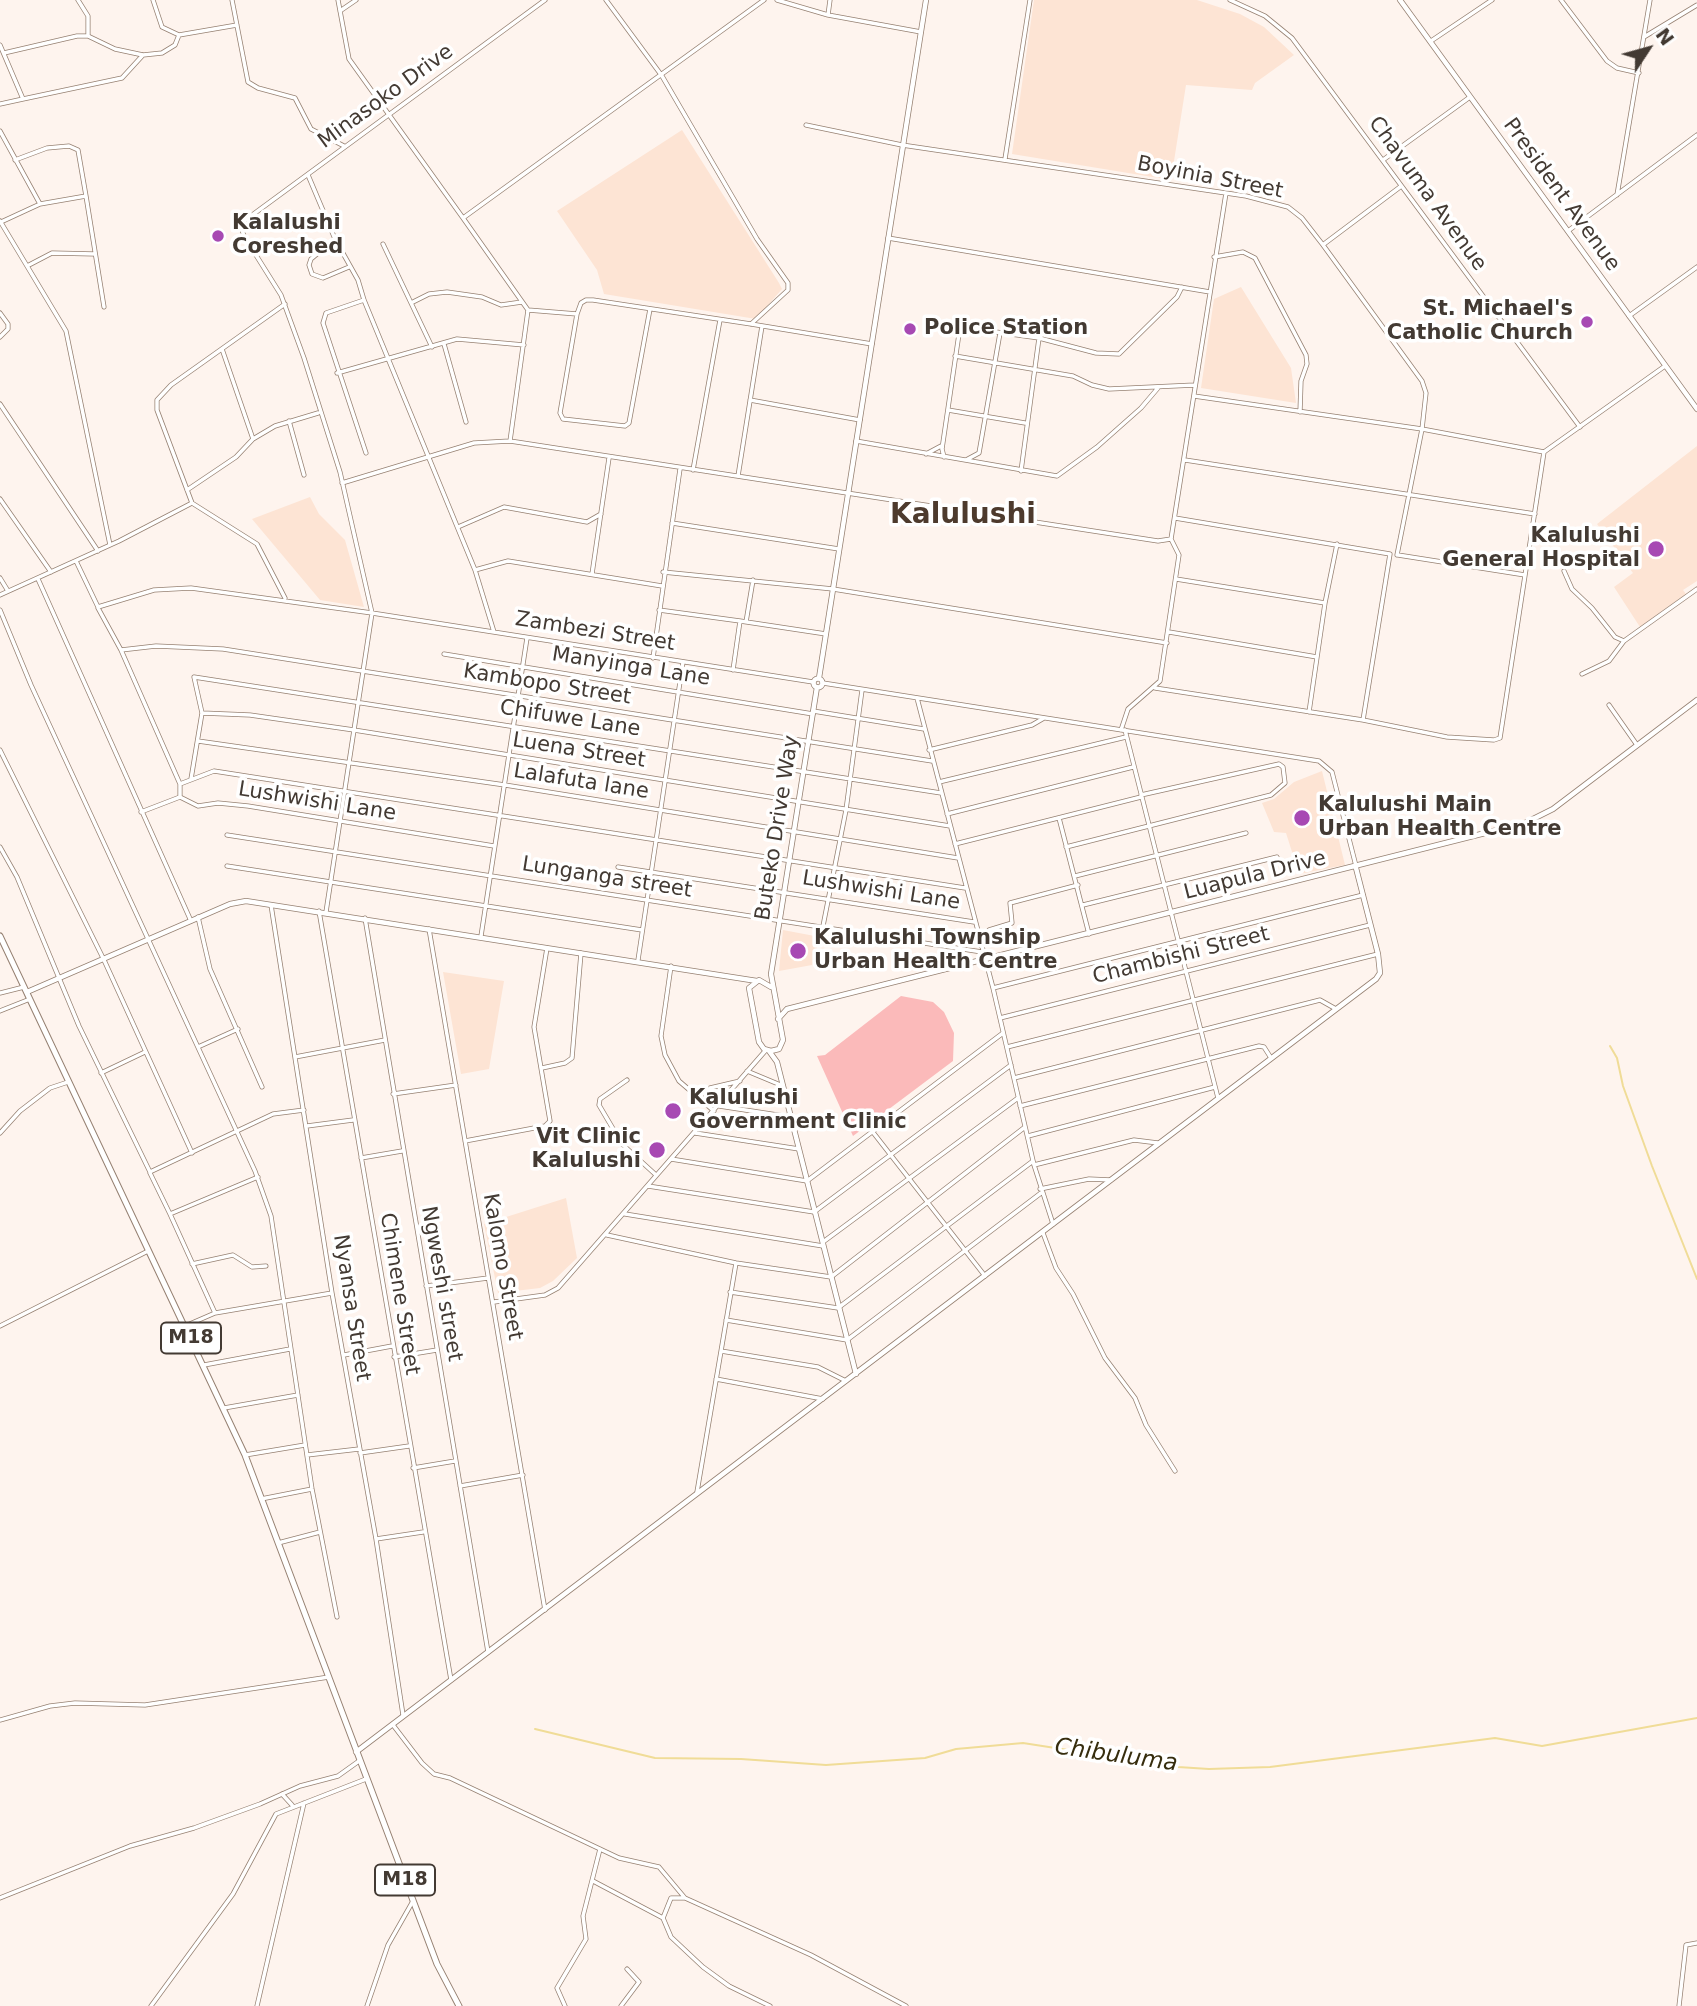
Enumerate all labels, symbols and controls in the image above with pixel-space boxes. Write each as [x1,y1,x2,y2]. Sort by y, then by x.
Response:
north arrow [1613,14,1683,84]
text: N [1651,24,1679,50]
street label: Minasoko Drive [314,40,458,154]
street label: Chavuma Avenue [1363,112,1491,276]
street label: President Avenue [1497,114,1625,276]
street label: Boyinia Street [1135,152,1285,204]
place label: Kalalushi Coreshed [232,211,343,261]
marker: Kalalushi Coreshed [210,228,226,244]
place label: St. Michael's Catholic Church [1387,297,1573,347]
marker: St. Michael's Catholic Church [1579,314,1595,330]
place label: Police Station [924,316,1088,342]
marker: Police Station [902,321,918,337]
district label: Kalulushi [890,499,1036,533]
place label: Kalulushi General Hospital [1442,524,1640,574]
marker: Kalulushi General Hospital [1646,539,1666,559]
street label: Zambezi Street [513,607,677,657]
street label: Manyinga Lane [550,642,712,692]
street label: Kambopo Street [461,659,633,711]
street label: Chifuwe Lane [498,695,642,743]
street label: Luena Street [511,728,647,774]
street label: Buteko Drive Way [751,734,805,922]
street label: Lalafuta lane [512,759,650,805]
street label: Lushwishi Lane [236,777,398,827]
place label: Kalulushi Main Urban Health Centre [1318,793,1562,843]
marker: Kalulushi Main Urban Health Centre [1292,808,1312,828]
street label: Luapula Drive [1181,846,1329,906]
street label: Lunganga street [520,852,694,904]
street label: Lushwishi Lane [800,866,962,916]
street label: Chambishi Street [1090,922,1272,990]
place label: Kalulushi Township Urban Health Centre [814,926,1058,976]
marker: Kalulushi Township Urban Health Centre [788,941,808,961]
place label: Kalulushi Government Clinic [689,1086,907,1136]
marker: Kalulushi Government Clinic [663,1101,683,1121]
place label: Vit Clinic Kalulushi [532,1125,641,1175]
marker: Vit Clinic Kalulushi [647,1140,667,1160]
street label: Kalomo Street [477,1192,527,1342]
street label: Ngweshi street [415,1204,467,1364]
street label: Chimene Street [374,1211,424,1377]
street label: Nyansa Street [327,1233,375,1383]
road number: M18 [161,1322,221,1354]
water label: Chibuluma [1053,1734,1179,1778]
road number: M18 [375,1864,435,1896]

